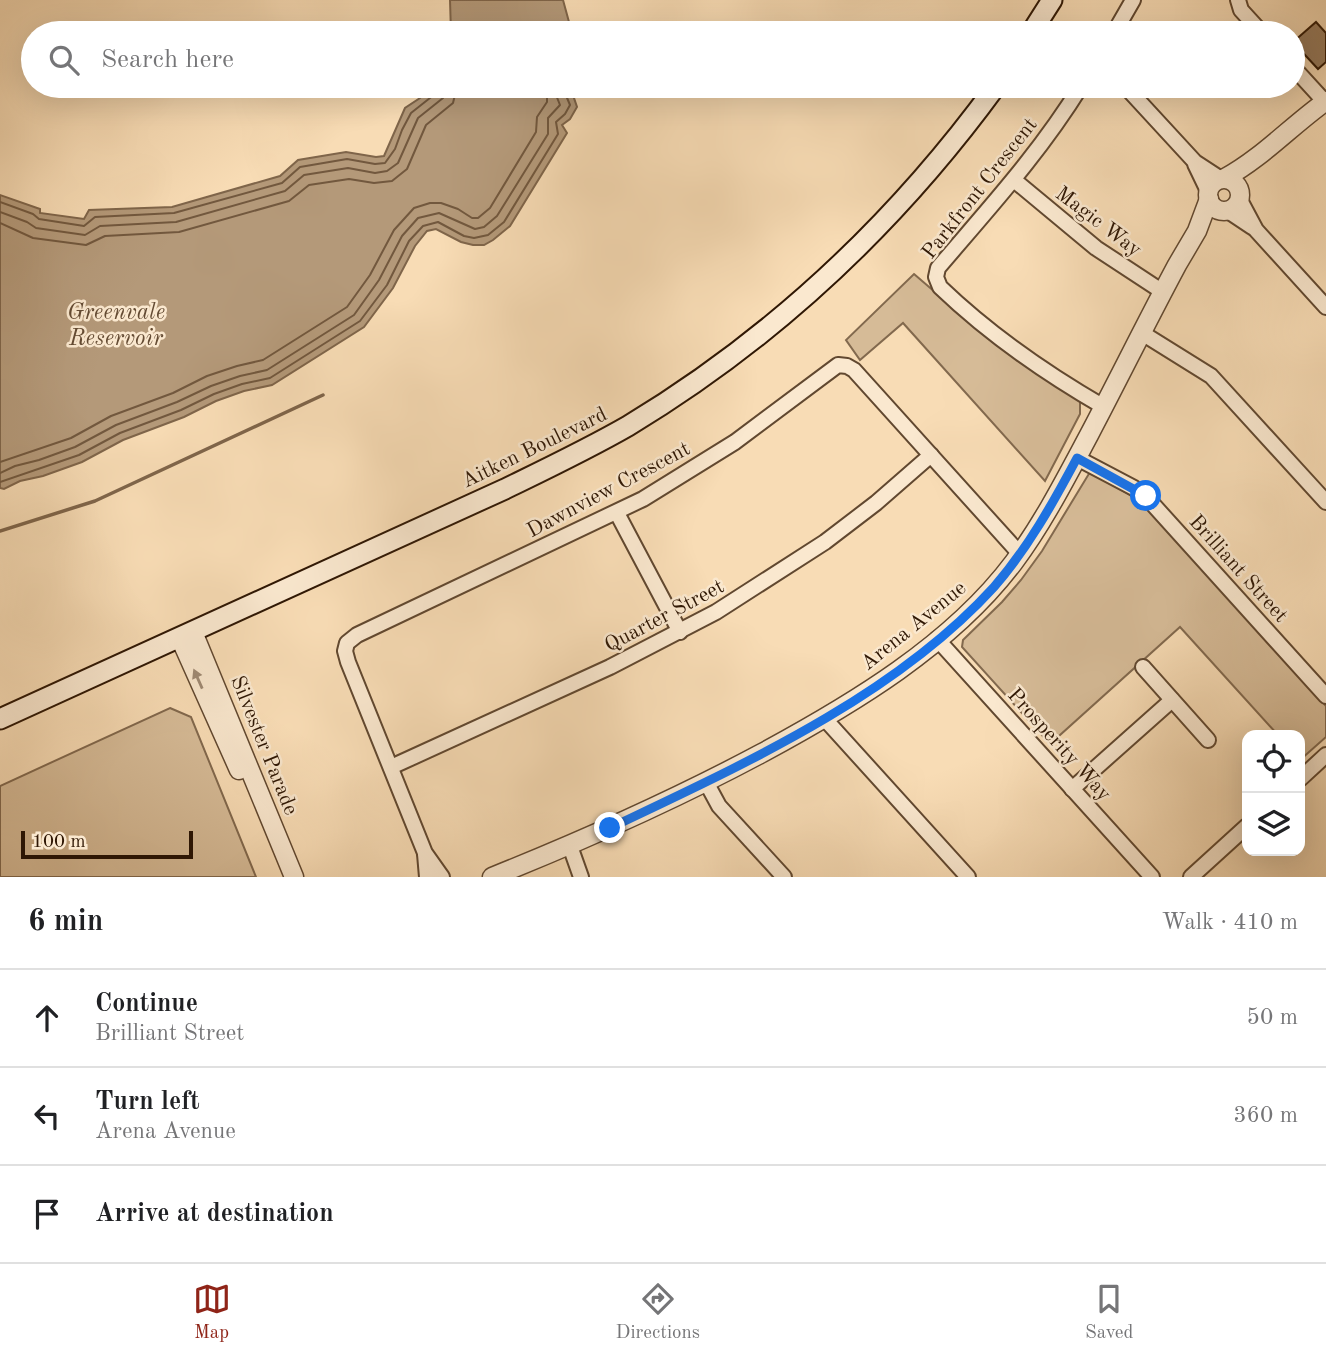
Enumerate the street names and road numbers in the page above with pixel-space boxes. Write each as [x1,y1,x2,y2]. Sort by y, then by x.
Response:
street label: Parkfront Crescent [919,114,1042,263]
street label: Magic Way [1051,183,1145,261]
street label: Aitken Boulevard [459,404,611,493]
street label: Dawnview Crescent [524,438,694,542]
street label: Brilliant Street [1184,511,1291,627]
street label: Quarter Street [601,576,728,657]
street label: Arena Avenue [857,578,971,675]
street label: Silvester Parade [226,673,301,818]
street label: Prosperity Way [1003,685,1115,805]

